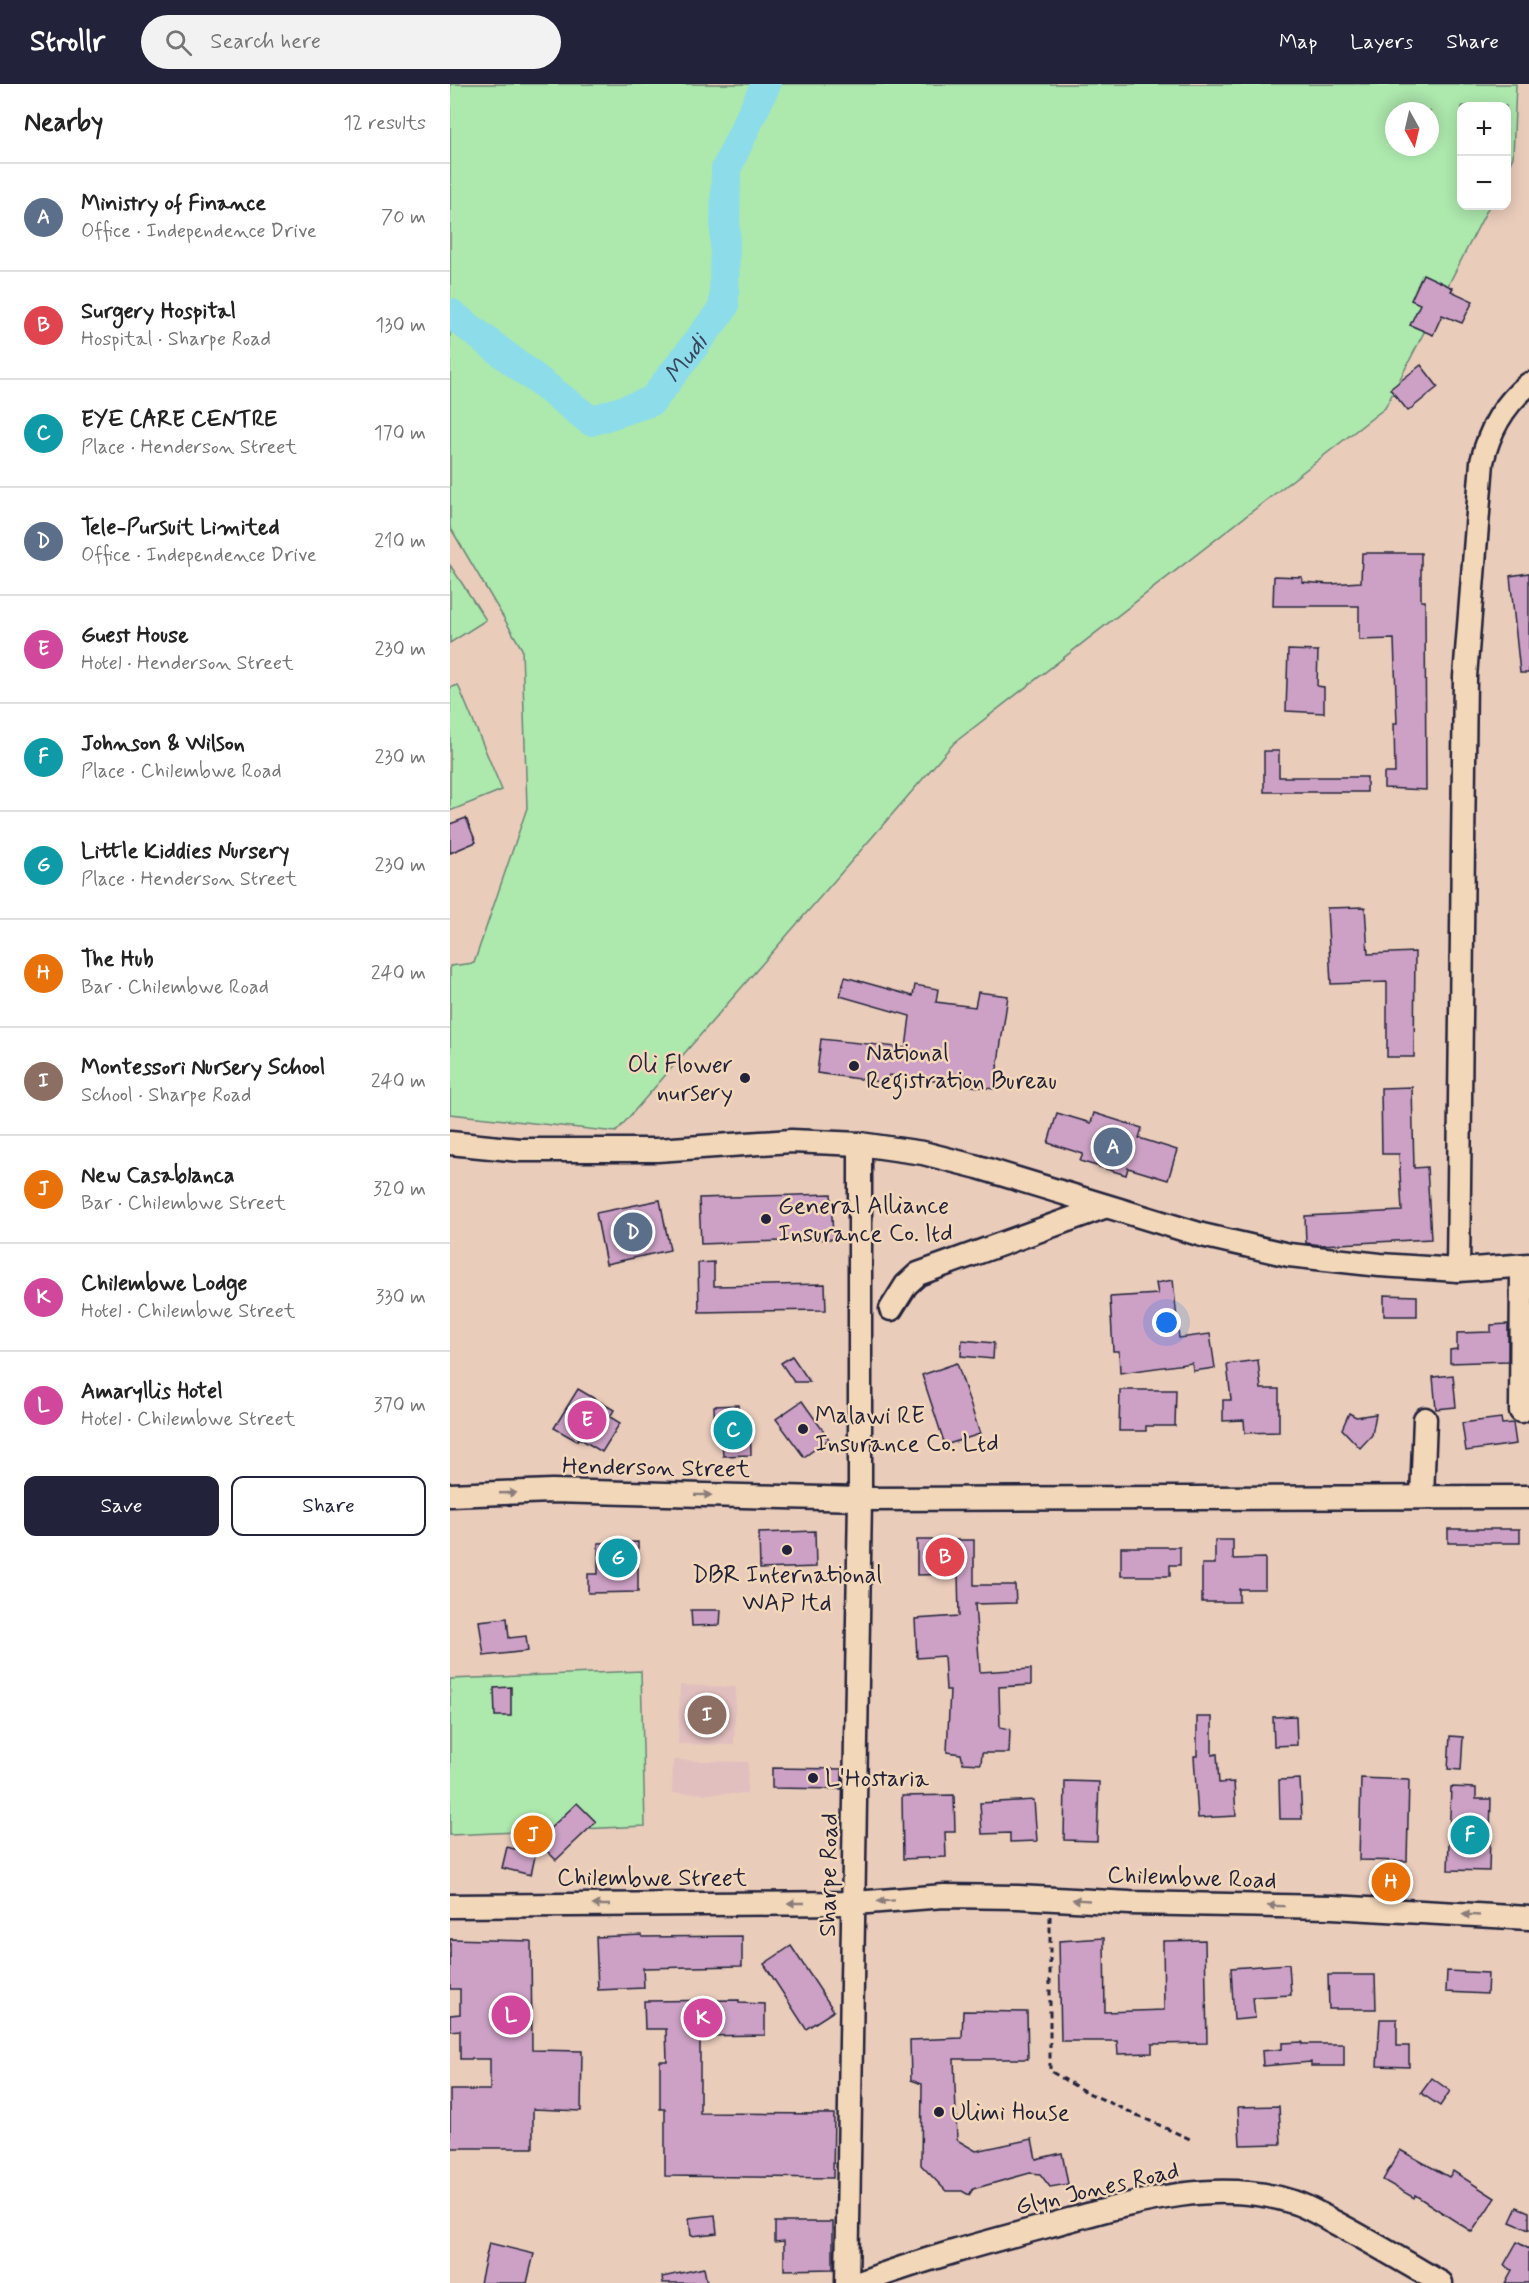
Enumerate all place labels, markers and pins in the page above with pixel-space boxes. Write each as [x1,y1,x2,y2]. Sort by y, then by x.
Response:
place label: National Registration Bureau [866,1038,1057,1100]
place label: Oli Flower nursery [628,1050,733,1109]
marker: National Registration Bureau [847,1059,861,1073]
marker: Oli Flower nursery [738,1071,752,1085]
pin: A [1094,1124,1132,1170]
place label: General Alliance Insurance Co. ltd [778,1191,953,1250]
pin: D [614,1210,652,1254]
marker: General Alliance Insurance Co. ltd [759,1212,773,1226]
pin: E [568,1398,606,1442]
place label: Malawi RE Insurance Co. Ltd [815,1401,999,1460]
pin: C [714,1408,752,1452]
marker: Malawi RE Insurance Co. Ltd [796,1422,810,1436]
pin: B [926,1534,964,1580]
pin: G [598,1536,638,1580]
marker: DBR International WAP ltd [780,1543,794,1557]
place label: DBR International WAP ltd [692,1560,882,1619]
pin: I [688,1692,726,1738]
place label: L'Hostaria [825,1764,930,1795]
marker: L'Hostaria [806,1771,820,1785]
pin: J [514,1812,553,1858]
pin: F [1450,1812,1490,1858]
pin: H [1372,1860,1410,1904]
pin: L [492,1992,530,2038]
pin: K [684,1996,722,2040]
place label: Ulimi House [951,2098,1070,2129]
marker: Ulimi House [932,2105,946,2119]

